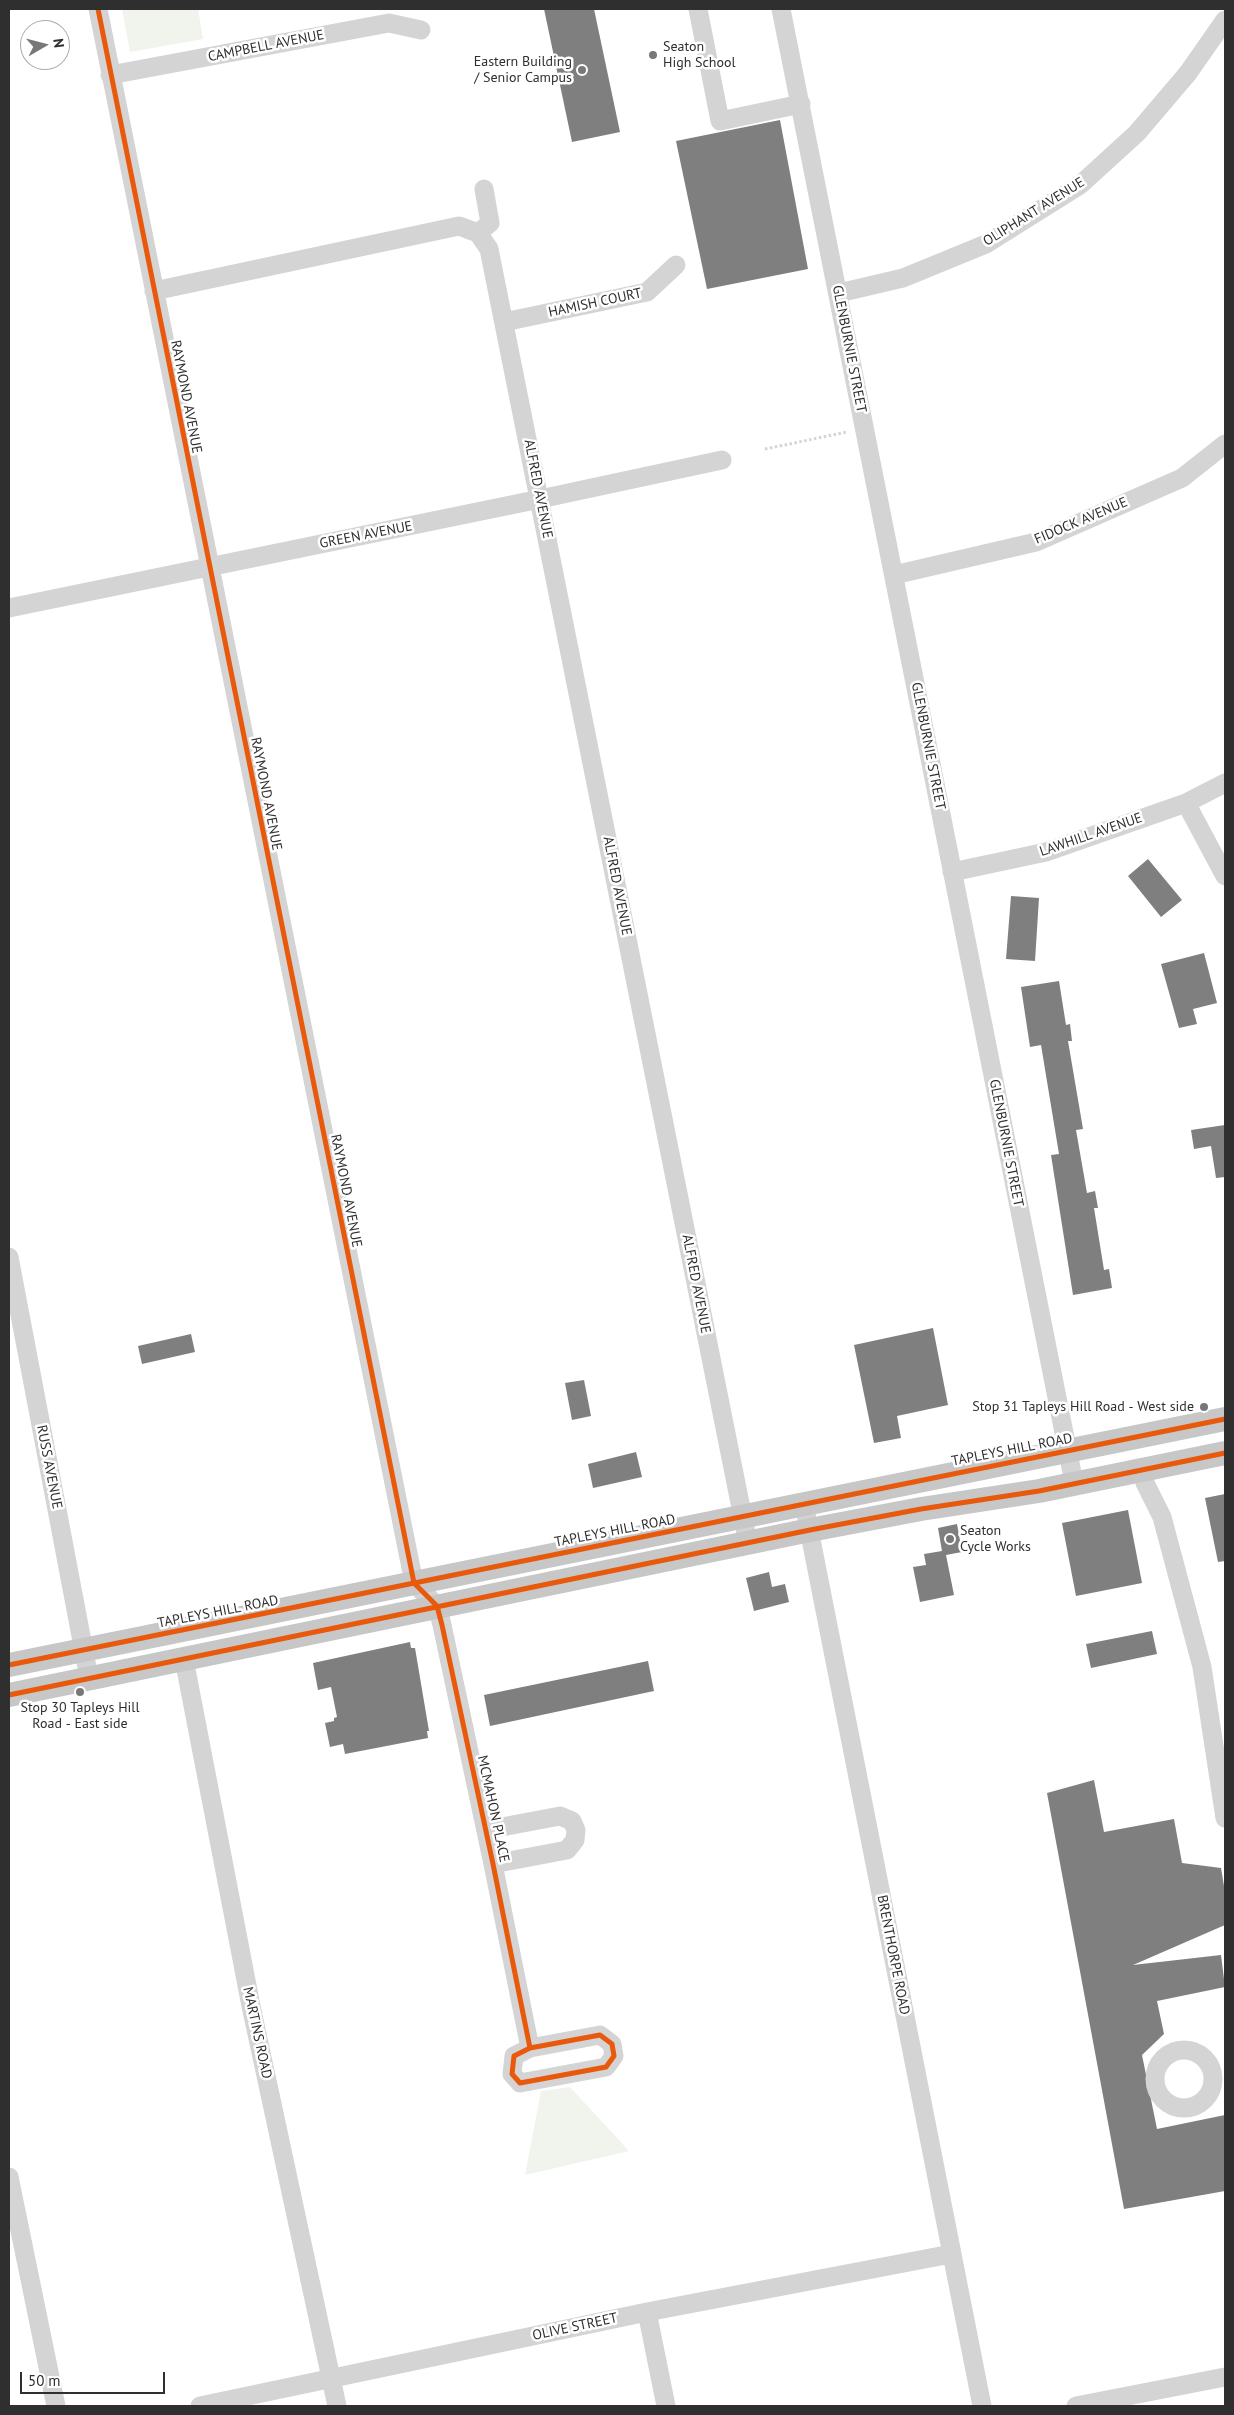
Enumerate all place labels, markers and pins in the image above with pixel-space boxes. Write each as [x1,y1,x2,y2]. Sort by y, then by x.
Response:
place label: Seaton High School [663,39,736,72]
marker: Seaton High School [647,49,659,61]
place label: Eastern Building / Senior Campus [474,54,572,86]
marker: Eastern Building / Senior Campus [576,64,588,76]
place label: Stop 31 Tapleys Hill Road - West side [972,1399,1194,1415]
marker: Stop 31 Tapleys Hill Road - West side [1198,1401,1210,1413]
place label: Seaton Cycle Works [960,1523,1031,1555]
marker: Seaton Cycle Works [944,1533,956,1545]
marker: Stop 30 Tapleys Hill Road - East side [74,1686,86,1698]
place label: Stop 30 Tapleys Hill Road - East side [20,1700,140,1732]

